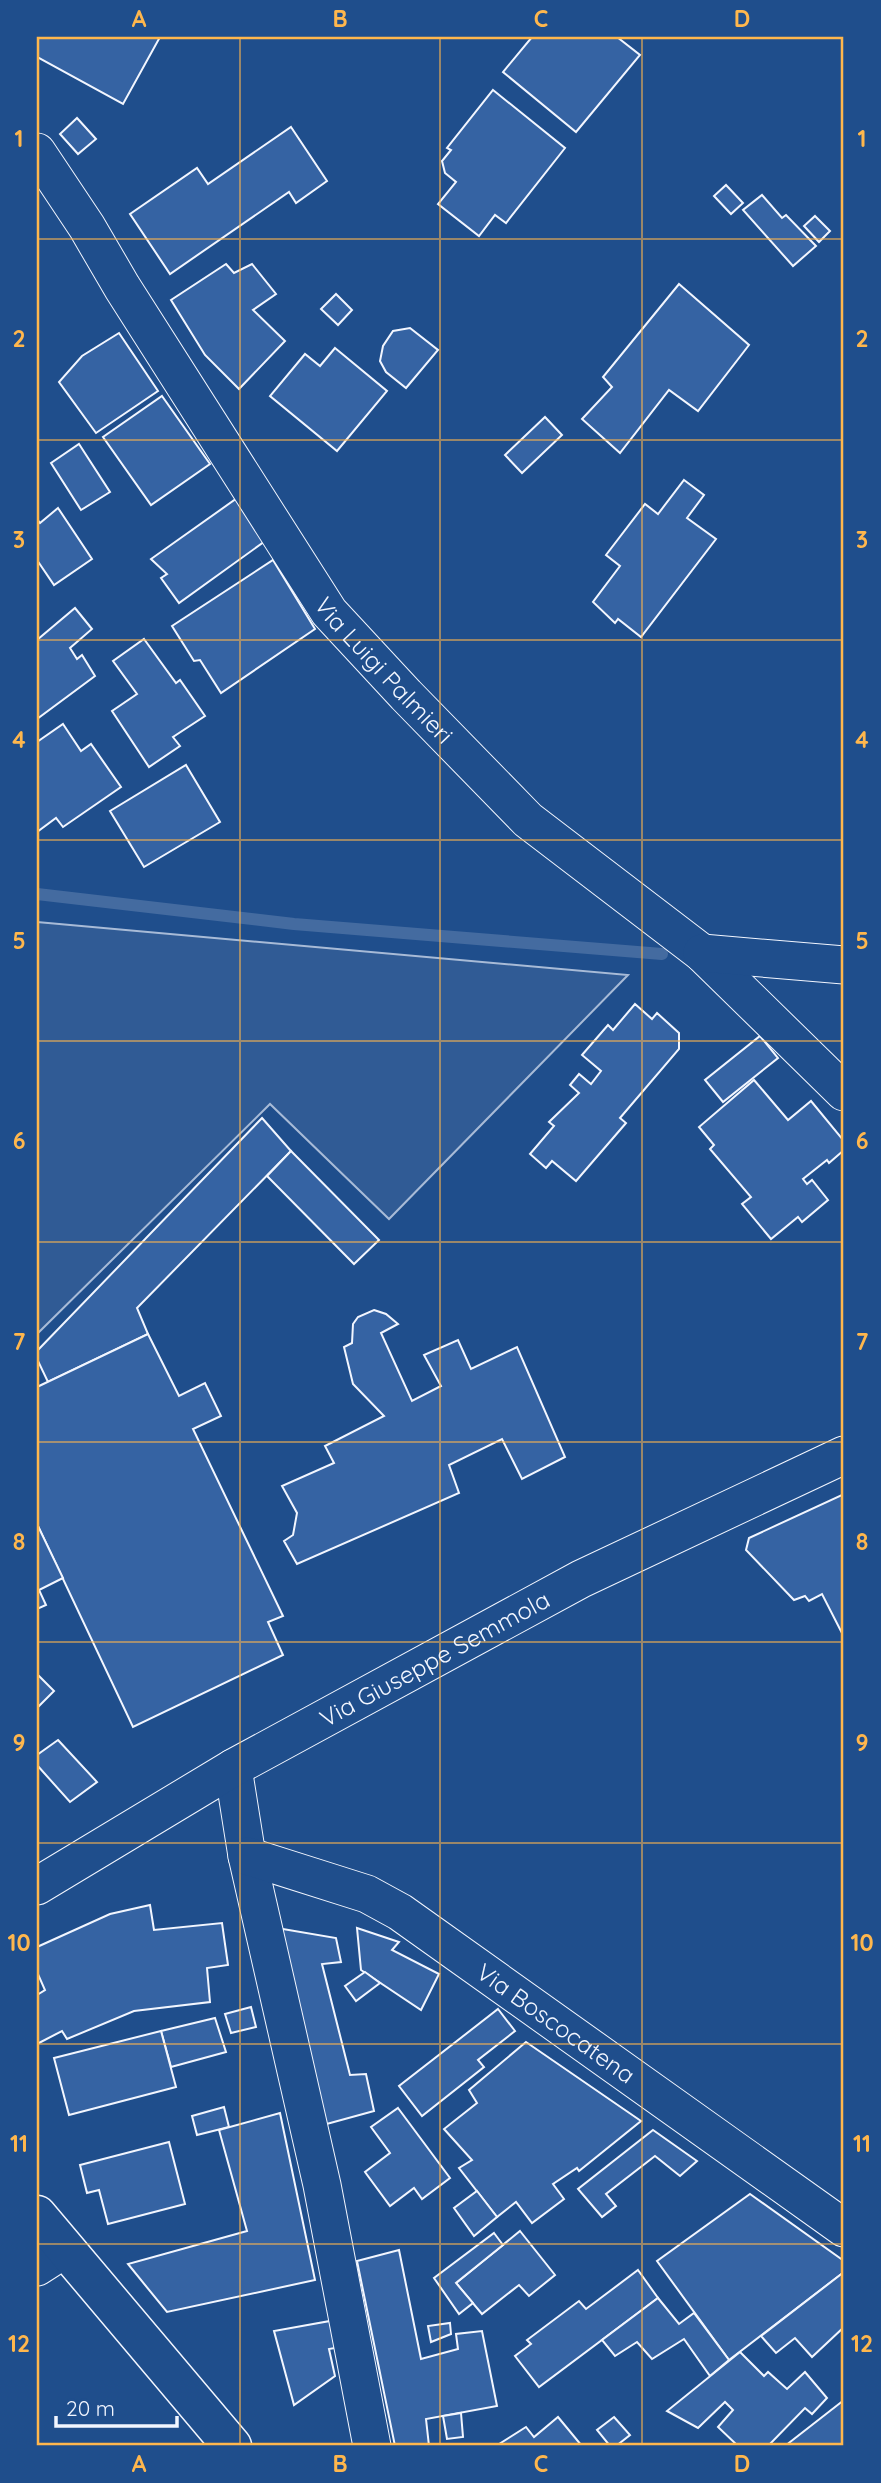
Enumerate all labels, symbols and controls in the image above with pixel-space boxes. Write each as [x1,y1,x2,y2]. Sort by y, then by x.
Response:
text: A [132,4,147,33]
text: B [332,4,348,33]
text: C [534,4,548,33]
text: D [734,4,750,33]
text: 1 [15,124,23,153]
text: 1 [858,124,866,153]
text: 2 [12,324,26,353]
text: 2 [855,324,869,353]
text: 3 [13,525,25,554]
text: 3 [856,525,868,554]
street label: Via Luigi Palmieri [308,591,460,750]
text: 4 [12,725,26,754]
text: 4 [855,725,869,754]
text: 5 [12,926,26,955]
text: 5 [855,926,869,955]
text: 6 [13,1126,25,1155]
text: 6 [856,1126,868,1155]
text: 7 [13,1327,26,1356]
text: 7 [856,1327,869,1356]
text: 8 [13,1527,25,1556]
text: 8 [856,1527,868,1556]
street label: Via Giuseppe Semmola [314,1584,555,1733]
text: 9 [12,1728,26,1757]
text: 9 [855,1728,869,1757]
text: 10 [7,1928,31,1957]
text: 10 [850,1928,874,1957]
street label: Via Boscocatena [471,1956,641,2090]
text: 11 [10,2129,28,2158]
text: 11 [853,2129,871,2158]
text: 12 [8,2329,30,2358]
text: 12 [851,2329,873,2358]
scale bar [56,2385,177,2429]
text: 20 m [66,2395,115,2421]
text: A [132,2449,147,2478]
text: B [332,2449,348,2478]
text: C [534,2449,548,2478]
text: D [734,2449,750,2478]

